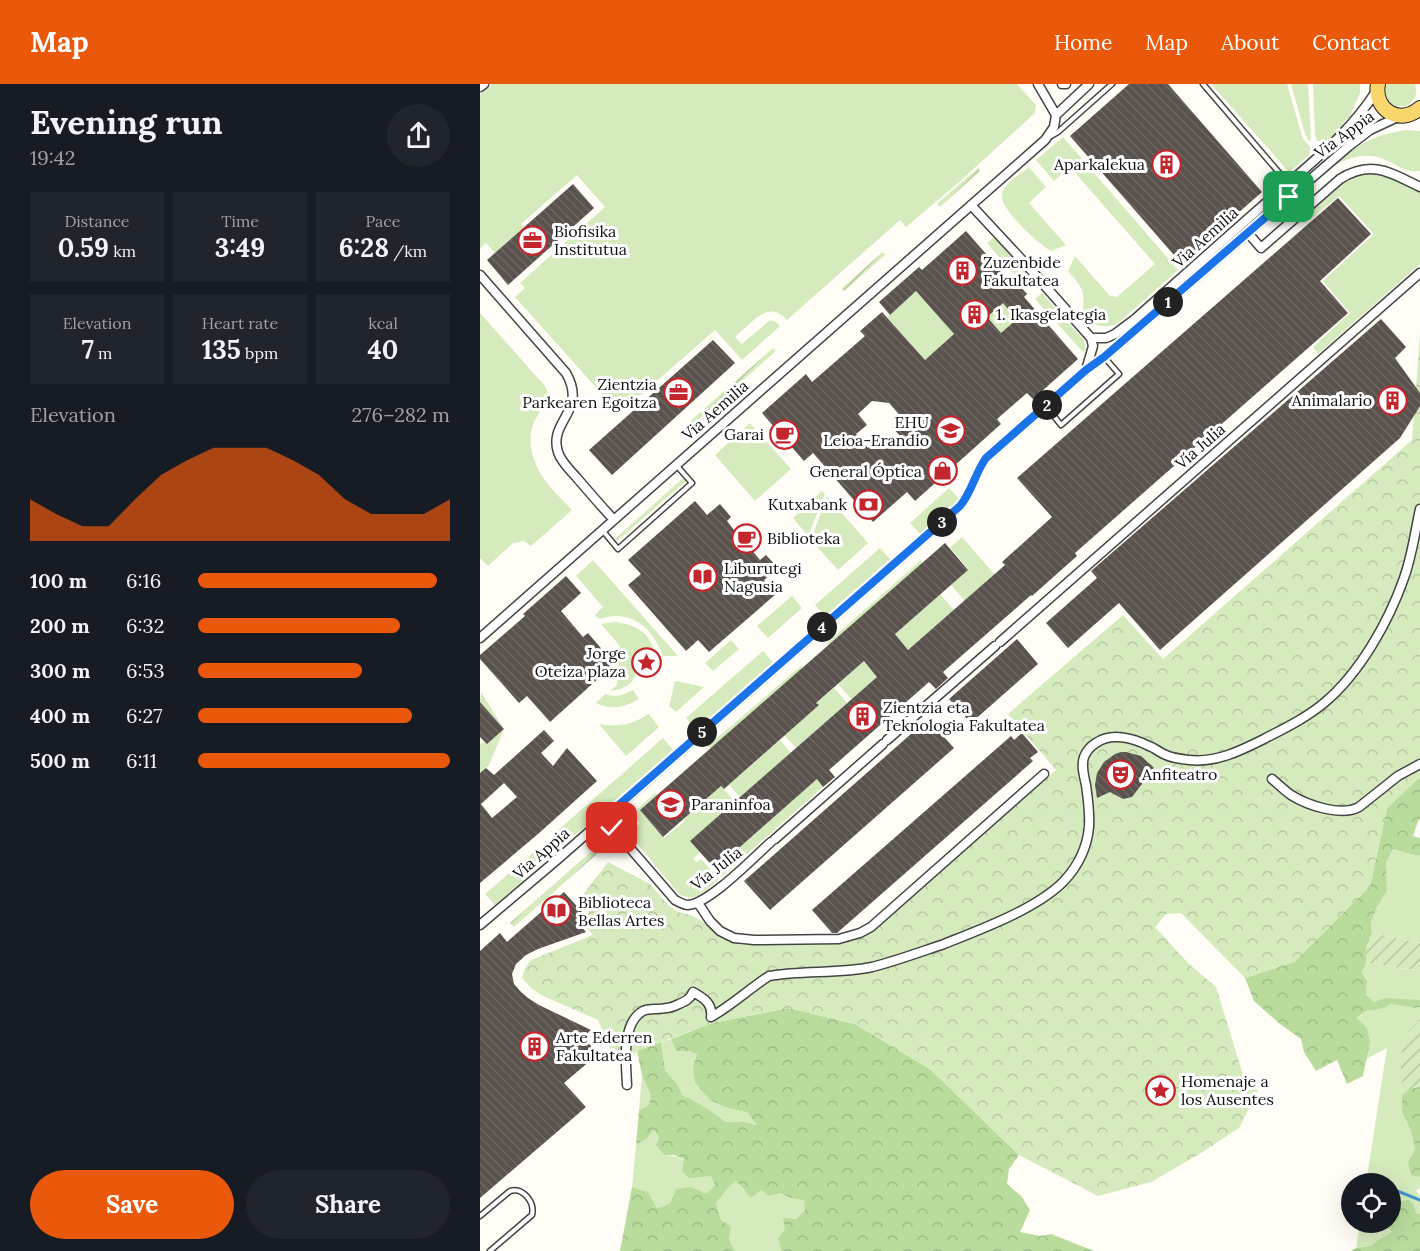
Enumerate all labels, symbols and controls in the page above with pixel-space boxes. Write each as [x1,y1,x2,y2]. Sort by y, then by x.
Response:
text: Map [30,24,89,60]
text: Home [1054,29,1112,56]
text: Map [1145,29,1188,56]
text: About [1221,29,1279,56]
text: Contact [1312,29,1390,56]
text: Evening run [30,101,222,143]
button: share [387,104,450,167]
street label: Via Appia [1309,106,1378,163]
text: 19:42 [30,145,75,170]
building icon: Aparkalekua [1150,148,1182,180]
place label: Aparkalekua [1053,154,1145,174]
pin [1263,171,1314,222]
icon: arrive [1272,180,1305,213]
street label: Via Aemilia [1167,202,1242,272]
text: Distance [64,211,130,231]
text: Time [221,211,259,231]
text: Pace [366,211,400,231]
place label: Biofisika Institutua [554,221,627,259]
office icon: Biofisika Institutua [517,224,549,256]
text: 0.59 [58,231,109,264]
text: 3:49 [215,231,265,264]
text: 6:28 [339,231,389,264]
text: km [109,241,136,261]
text: /km [389,241,427,261]
place label: Zuzenbide Fakultatea [983,252,1061,290]
building icon: Zuzenbide Fakultatea [946,255,978,287]
pin: 1 [1153,287,1183,317]
text: 1 [1165,292,1171,312]
building icon: 1. Ikasgelategia [959,298,991,330]
place label: 1. Ikasgelategia [996,304,1106,324]
text: Elevation [63,313,131,333]
text: Heart rate [202,313,278,333]
text: kcal [368,313,398,333]
text: 7 [82,333,94,366]
text: 135 [202,333,241,366]
text: 40 [368,333,398,366]
text: m [94,343,112,363]
text: bpm [241,343,278,363]
place label: Zientzia Parkearen Egoitza [522,374,657,412]
street label: Via Aemilia [677,376,752,445]
office icon: Zientzia Parkearen Egoitza [662,377,694,409]
building icon: Animalario [1377,384,1409,416]
pin: 2 [1032,390,1062,420]
place label: Animalario [1291,390,1372,410]
text: 2 [1043,395,1051,415]
text: Elevation [30,402,116,427]
text: 276–282 m [351,402,450,427]
place label: EHU Leioa-Erandio [823,412,929,450]
school or university icon: EHU Leioa-Erandio [934,415,966,447]
cafe icon: Garai [769,418,801,450]
street label: Vía Julia [1170,419,1229,474]
place label: Garai [724,424,764,444]
shop icon: General Óptica [927,455,959,487]
place label: General Óptica [809,461,922,481]
bank icon: Kutxabank [852,488,884,520]
place label: Kutxabank [768,494,847,514]
pin: 3 [927,507,957,537]
text: 3 [938,512,946,532]
cafe icon: Biblioteka [730,522,762,554]
place label: Biblioteka [767,528,841,548]
place label: Liburutegi Nagusia [724,558,802,596]
library icon: Liburutegi Nagusia [687,561,719,593]
text: 100 m [30,568,87,593]
text: 6:16 [126,568,161,593]
pin: 4 [807,612,837,642]
text: 200 m [30,613,90,638]
text: 6:32 [126,613,164,638]
text: 4 [818,617,826,637]
place label: Jorge Oteiza plaza [535,643,626,681]
place icon: Jorge Oteiza plaza [631,646,663,678]
text: 300 m [30,658,90,683]
text: 6:53 [126,658,165,683]
place label: Zientzia eta Teknologia Fakultatea [883,697,1045,735]
building icon: Zientzia eta Teknologia Fakultatea [846,700,878,732]
text: 400 m [30,703,90,728]
text: 6:27 [126,703,163,728]
pin: 5 [687,717,717,747]
text: 5 [698,722,706,742]
text: 500 m [30,748,90,773]
text: 6:11 [126,748,157,773]
theatre icon: Anfiteatro [1105,758,1137,790]
place label: Anfiteatro [1141,764,1217,784]
school or university icon: Paraninfoa [654,788,686,820]
place label: Paraninfoa [691,794,771,814]
pin [586,802,637,853]
icon: check [595,811,628,844]
street label: Via Appia [508,823,574,884]
street label: Vía Julia [685,842,746,895]
place label: Biblioteca Bellas Artes [578,892,665,930]
library icon: Biblioteca Bellas Artes [541,895,573,927]
place label: Arte Ederren Fakultatea [555,1027,653,1065]
building icon: Arte Ederren Fakultatea [519,1030,551,1062]
place label: Homenaje a los Ausentes [1181,1071,1274,1109]
place icon: Homenaje a los Ausentes [1144,1074,1176,1106]
button: Save [30,1170,234,1239]
button: Share [246,1170,450,1239]
map controls [1341,1173,1401,1233]
button: locate [1341,1173,1401,1233]

